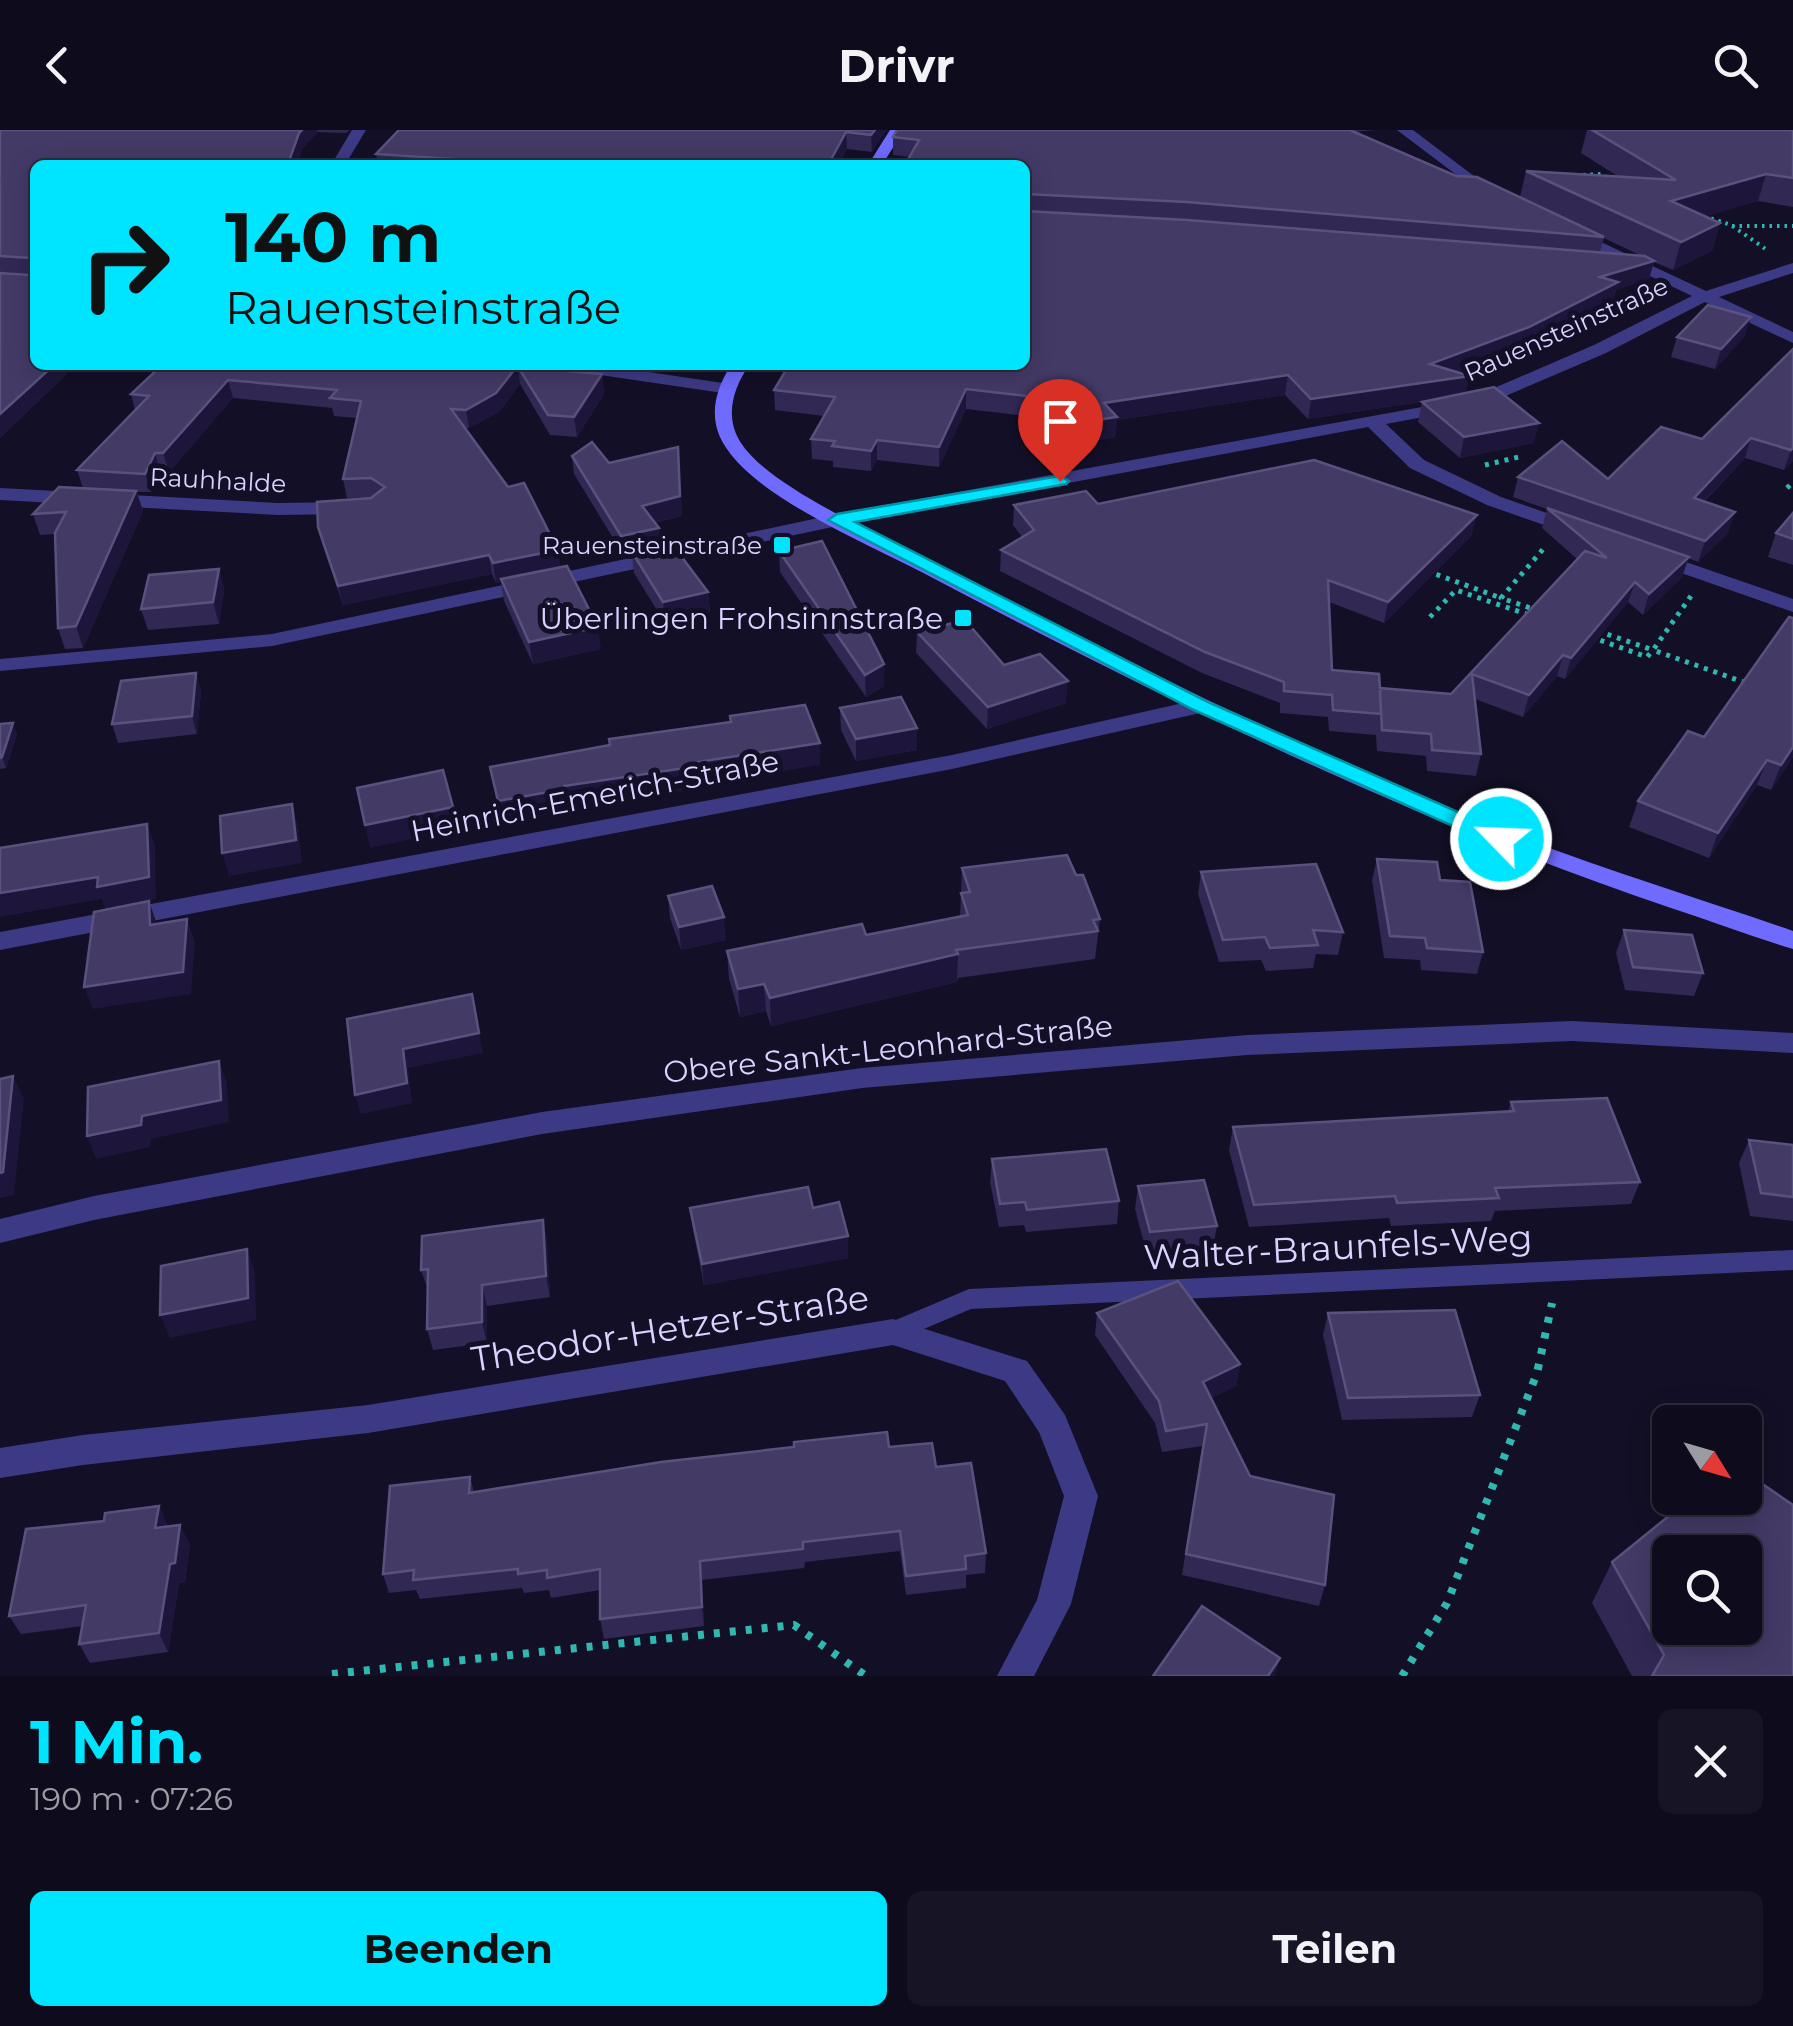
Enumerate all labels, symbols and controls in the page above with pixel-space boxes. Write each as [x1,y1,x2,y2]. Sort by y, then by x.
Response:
icon: back [30,38,85,93]
text: Drivr [838,38,955,93]
icon: search [1708,38,1763,93]
text: 140 m [225,194,441,280]
icon: right [60,200,190,330]
street label: Rauensteinstraße [1459,271,1673,387]
text: Rauensteinstraße [225,280,621,335]
pin [1018,379,1103,482]
icon: arrive [1033,394,1088,449]
street label: Rauhhalde [149,461,287,499]
place label: Rauensteinstraße [542,530,762,560]
marker: Rauensteinstraße [771,534,793,556]
place label: Überlingen Frohsinnstraße [540,600,943,637]
marker: Überlingen Frohsinnstraße [952,607,974,629]
street label: Heinrich-Emerich-Straße [408,742,782,850]
position arrow [1449,787,1553,891]
street label: Obere Sankt-Leonhard-Straße [661,1007,1115,1091]
street label: Walter-Braunfels-Weg [1143,1215,1533,1279]
street label: Theodor-Hetzer-Straße [468,1275,872,1381]
north arrow [1652,1405,1762,1515]
map controls [1652,1405,1762,1645]
button: search [1652,1535,1762,1645]
text: 1 Min. [30,1705,203,1778]
button: close [1658,1709,1763,1814]
text: 190 m · 07:26 [30,1779,233,1818]
button: Beenden [30,1891,887,2006]
button: Teilen [907,1891,1763,2006]

